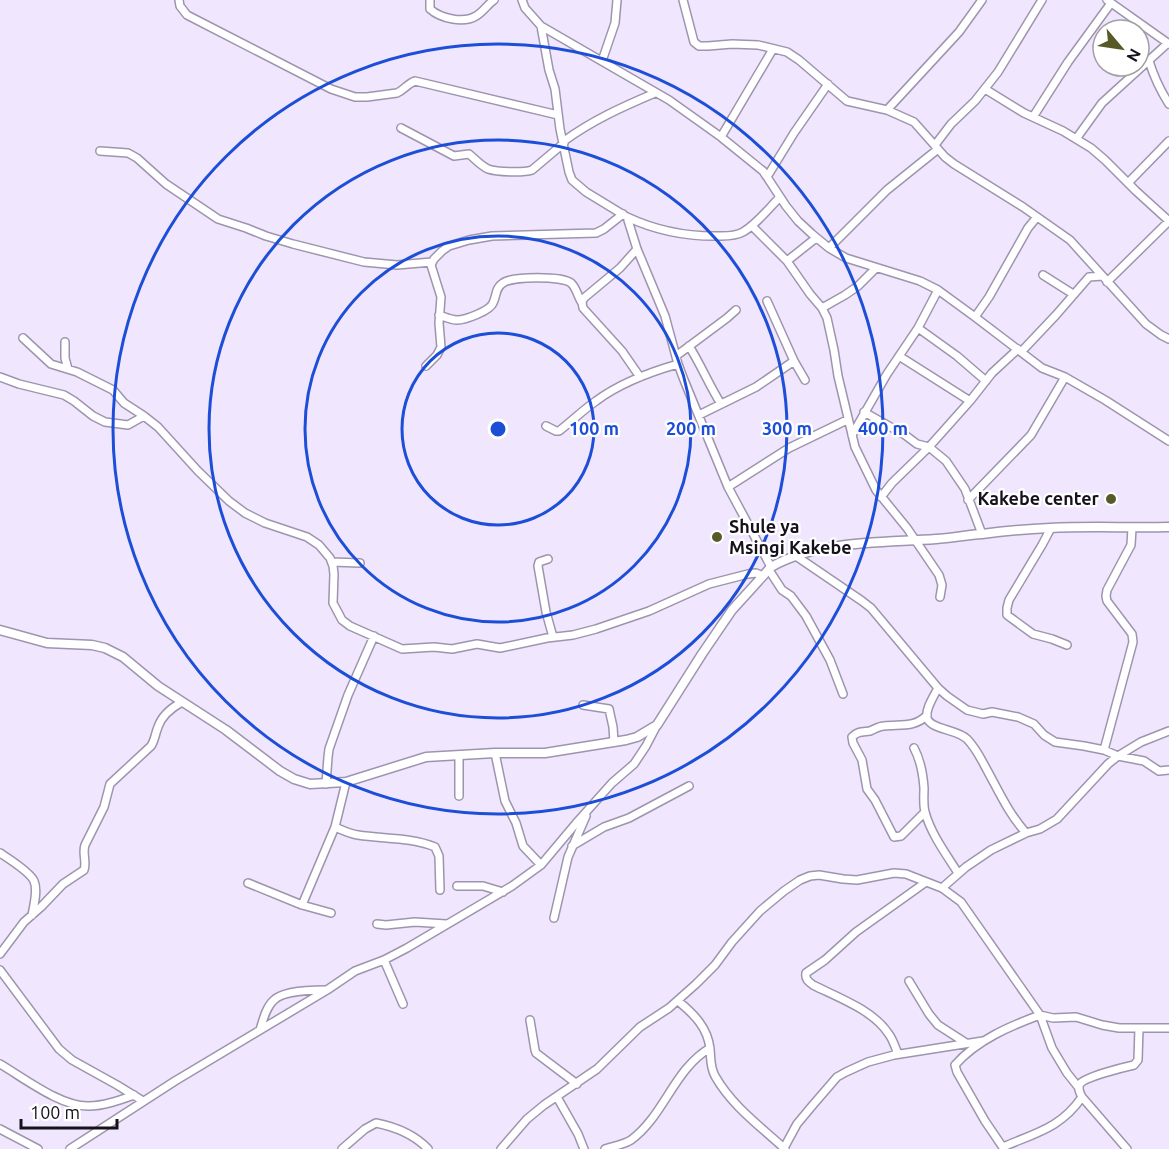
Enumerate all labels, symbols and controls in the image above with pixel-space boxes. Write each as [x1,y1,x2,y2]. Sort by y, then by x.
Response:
north arrow [1091,18,1151,78]
text: N [1123,46,1145,65]
text: 100 m [569,418,619,438]
text: 200 m [666,418,716,438]
text: 300 m [762,418,812,438]
text: 400 m [858,418,908,438]
centre of rings [488,419,508,439]
place label: Kakebe center [977,488,1100,508]
marker: Kakebe center [1104,492,1118,506]
place label: Shule ya Msingi Kakebe [729,516,852,557]
marker: Shule ya Msingi Kakebe [710,530,724,544]
scale bar [21,1092,117,1130]
text: 100 m [30,1102,80,1122]

